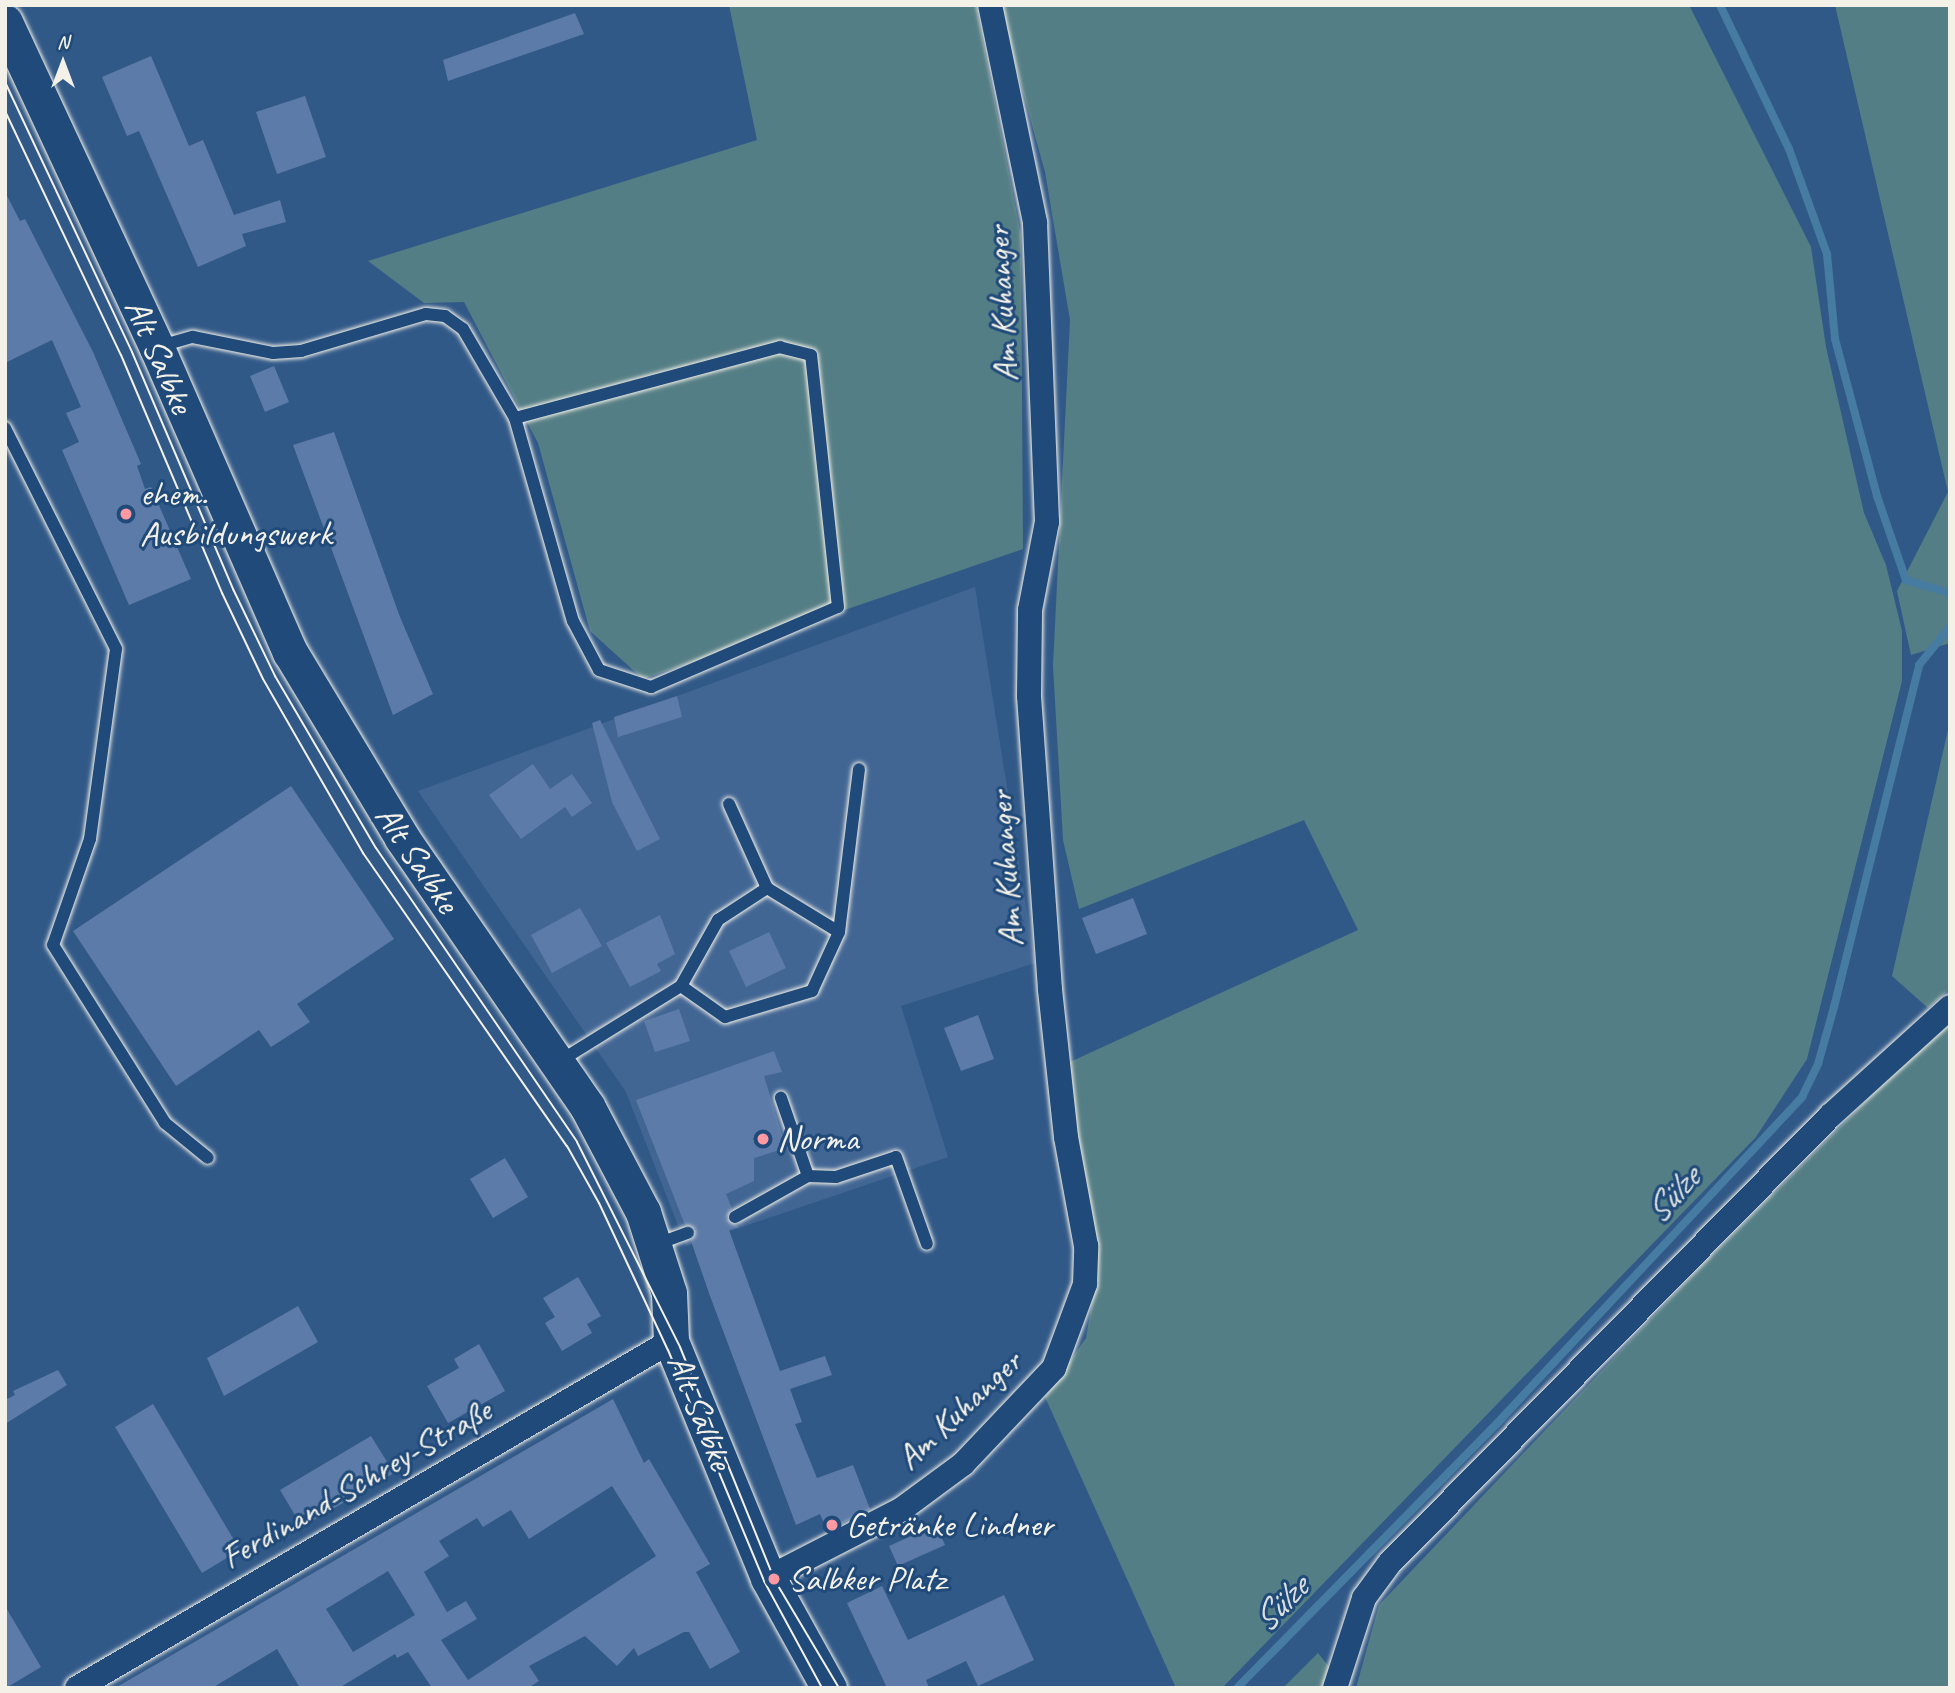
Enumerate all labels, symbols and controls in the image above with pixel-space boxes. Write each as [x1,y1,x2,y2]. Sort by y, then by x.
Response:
north arrow [28,28,98,98]
text: N [57,30,69,54]
street label: Am Kuhanger [977,225,1027,383]
street label: Alt Salbke [115,292,203,420]
place label: ehem. Ausbildungswerk [140,473,331,555]
marker: ehem. Ausbildungswerk [118,506,134,522]
street label: Am Kuhanger [980,790,1032,948]
street label: Alt Salbke [366,797,468,921]
place label: Norma [777,1118,858,1160]
marker: Norma [755,1131,771,1147]
water label: Sülze [1635,1157,1709,1233]
street label: Am Kuhanger [888,1341,1030,1479]
street label: Alt Salbke [658,1348,742,1476]
street label: Ferdinand-Schrey-Straße [213,1390,499,1578]
place label: Getränke Lindner [846,1504,1053,1546]
marker: Getränke Lindner [824,1517,840,1533]
place label: Salbker Platz [788,1558,947,1600]
water label: Sülze [1243,1567,1317,1641]
marker: Salbker Platz [766,1571,782,1587]

